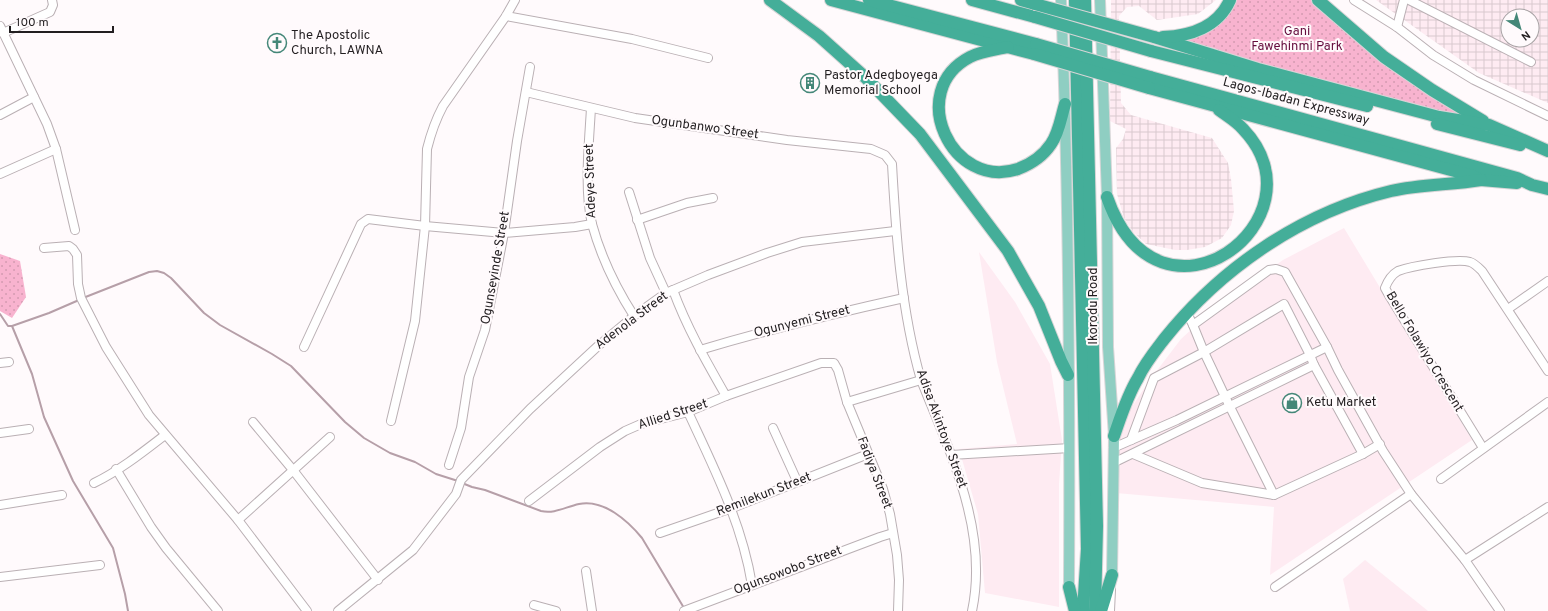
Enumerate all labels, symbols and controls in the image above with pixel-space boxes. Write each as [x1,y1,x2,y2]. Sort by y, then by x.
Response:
scale bar [10,8,113,34]
north arrow [1500,8,1540,48]
text: 100 m [16,15,49,31]
park label: Gani Fawehinmi Park [1251,24,1343,55]
text: N [1518,27,1533,43]
place label: The Apostolic Church, LAWNA [291,28,383,59]
church icon: The Apostolic Church, LAWNA [266,32,288,54]
place label: Pastor Adegboyega Memorial School [824,68,938,99]
building icon: Pastor Adegboyega Memorial School [799,72,821,94]
street label: Lagos-Ibadan Expressway [1221,75,1371,129]
street label: Ogunbanwo Street [650,113,760,143]
street label: Adeye Street [582,143,600,219]
street label: Ogunseyinde Street [478,210,514,326]
street label: Ikorodu Road [1086,267,1102,345]
street label: Adenola Street [592,288,672,354]
street label: Bello Folawiyo Crescent [1382,289,1466,415]
street label: Ogunyemi Street [752,302,852,342]
street label: Adisa Akintoye Street [912,367,970,491]
shop icon: Ketu Market [1281,392,1303,414]
place label: Ketu Market [1306,395,1377,411]
street label: Allied Street [636,396,710,434]
street label: Fadiya Street [853,435,895,512]
street label: Remilekun Street [714,470,814,520]
street label: Ogunsowobo Street [732,543,844,599]

